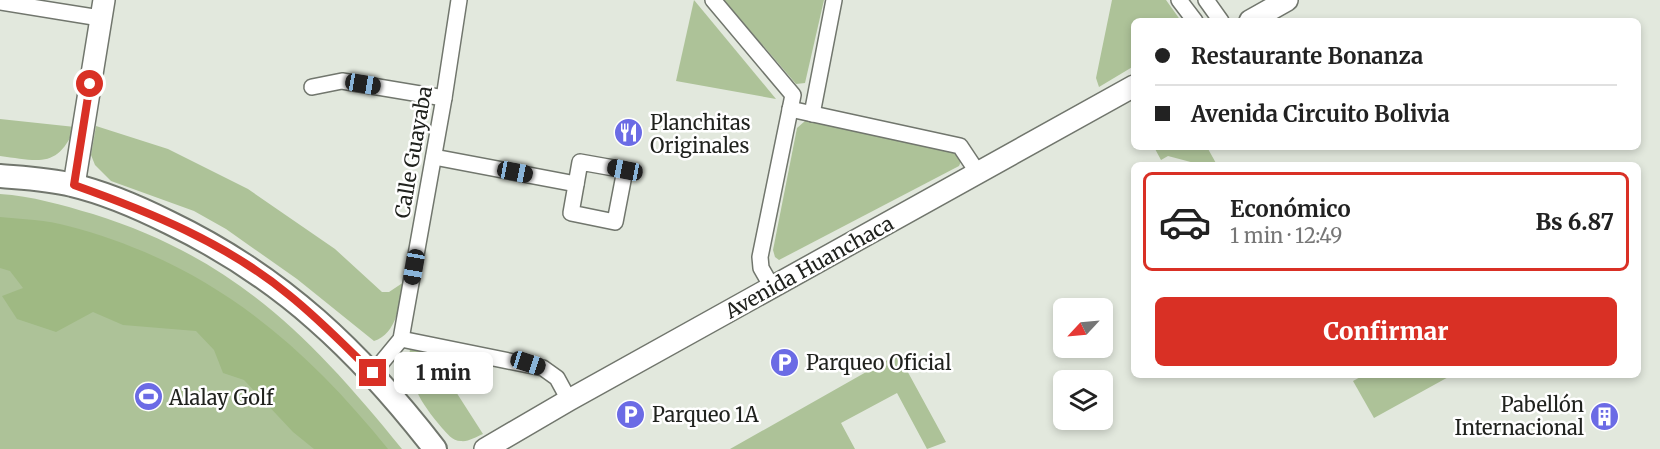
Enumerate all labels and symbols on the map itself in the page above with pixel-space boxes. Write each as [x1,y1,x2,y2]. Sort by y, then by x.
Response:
route start [76,70,103,97]
car [344,72,382,96]
street label: Calle Guayaba [389,84,437,220]
place label: Planchitas Originales [650,110,751,158]
restaurant icon: Planchitas Originales [613,117,645,149]
car [606,158,644,182]
car [496,160,534,184]
street label: Avenida Huanchaca [720,210,898,324]
car [402,248,426,286]
north arrow [1053,298,1113,358]
parking icon: Parqueo Oficial [769,346,801,378]
car [508,349,548,377]
place label: Parqueo Oficial [806,350,951,375]
callout: 1 min [394,352,493,394]
route end [359,359,386,386]
sports icon: Alalay Golf [132,381,164,413]
place label: Alalay Golf [168,385,275,410]
place label: Pabellón Internacional [1455,392,1584,440]
parking icon: Parqueo 1A [615,398,647,430]
building icon: Pabellón Internacional [1589,400,1621,432]
place label: Parqueo 1A [652,402,760,427]

